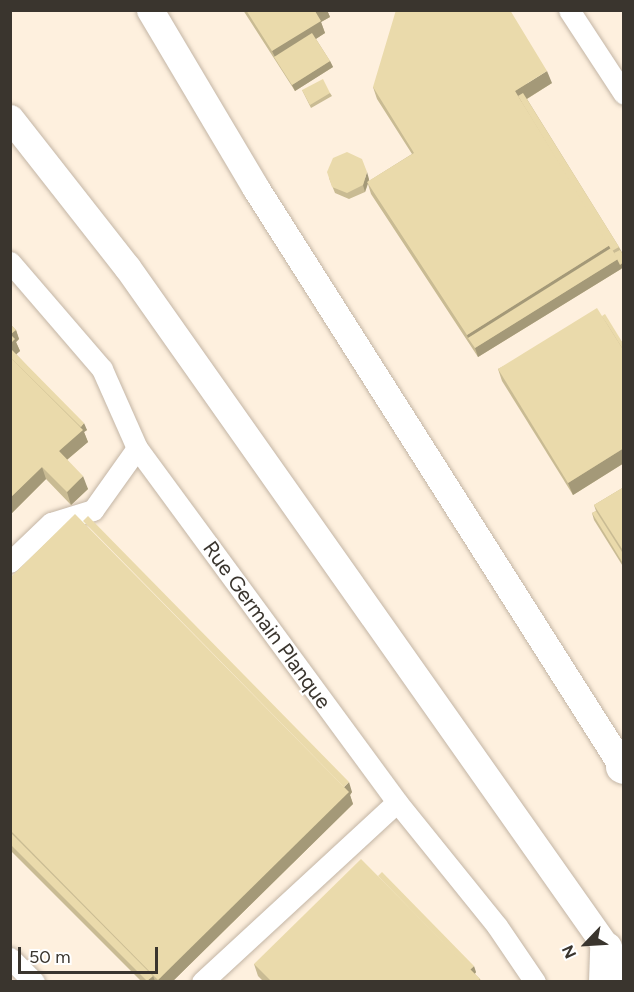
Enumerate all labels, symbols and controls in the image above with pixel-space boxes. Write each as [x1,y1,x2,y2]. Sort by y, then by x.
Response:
street label: Rue Germain Planque [198,536,336,714]
north arrow [556,914,616,974]
scale bar [21,935,160,973]
text: N [558,942,580,961]
text: 50 m [29,946,71,968]

